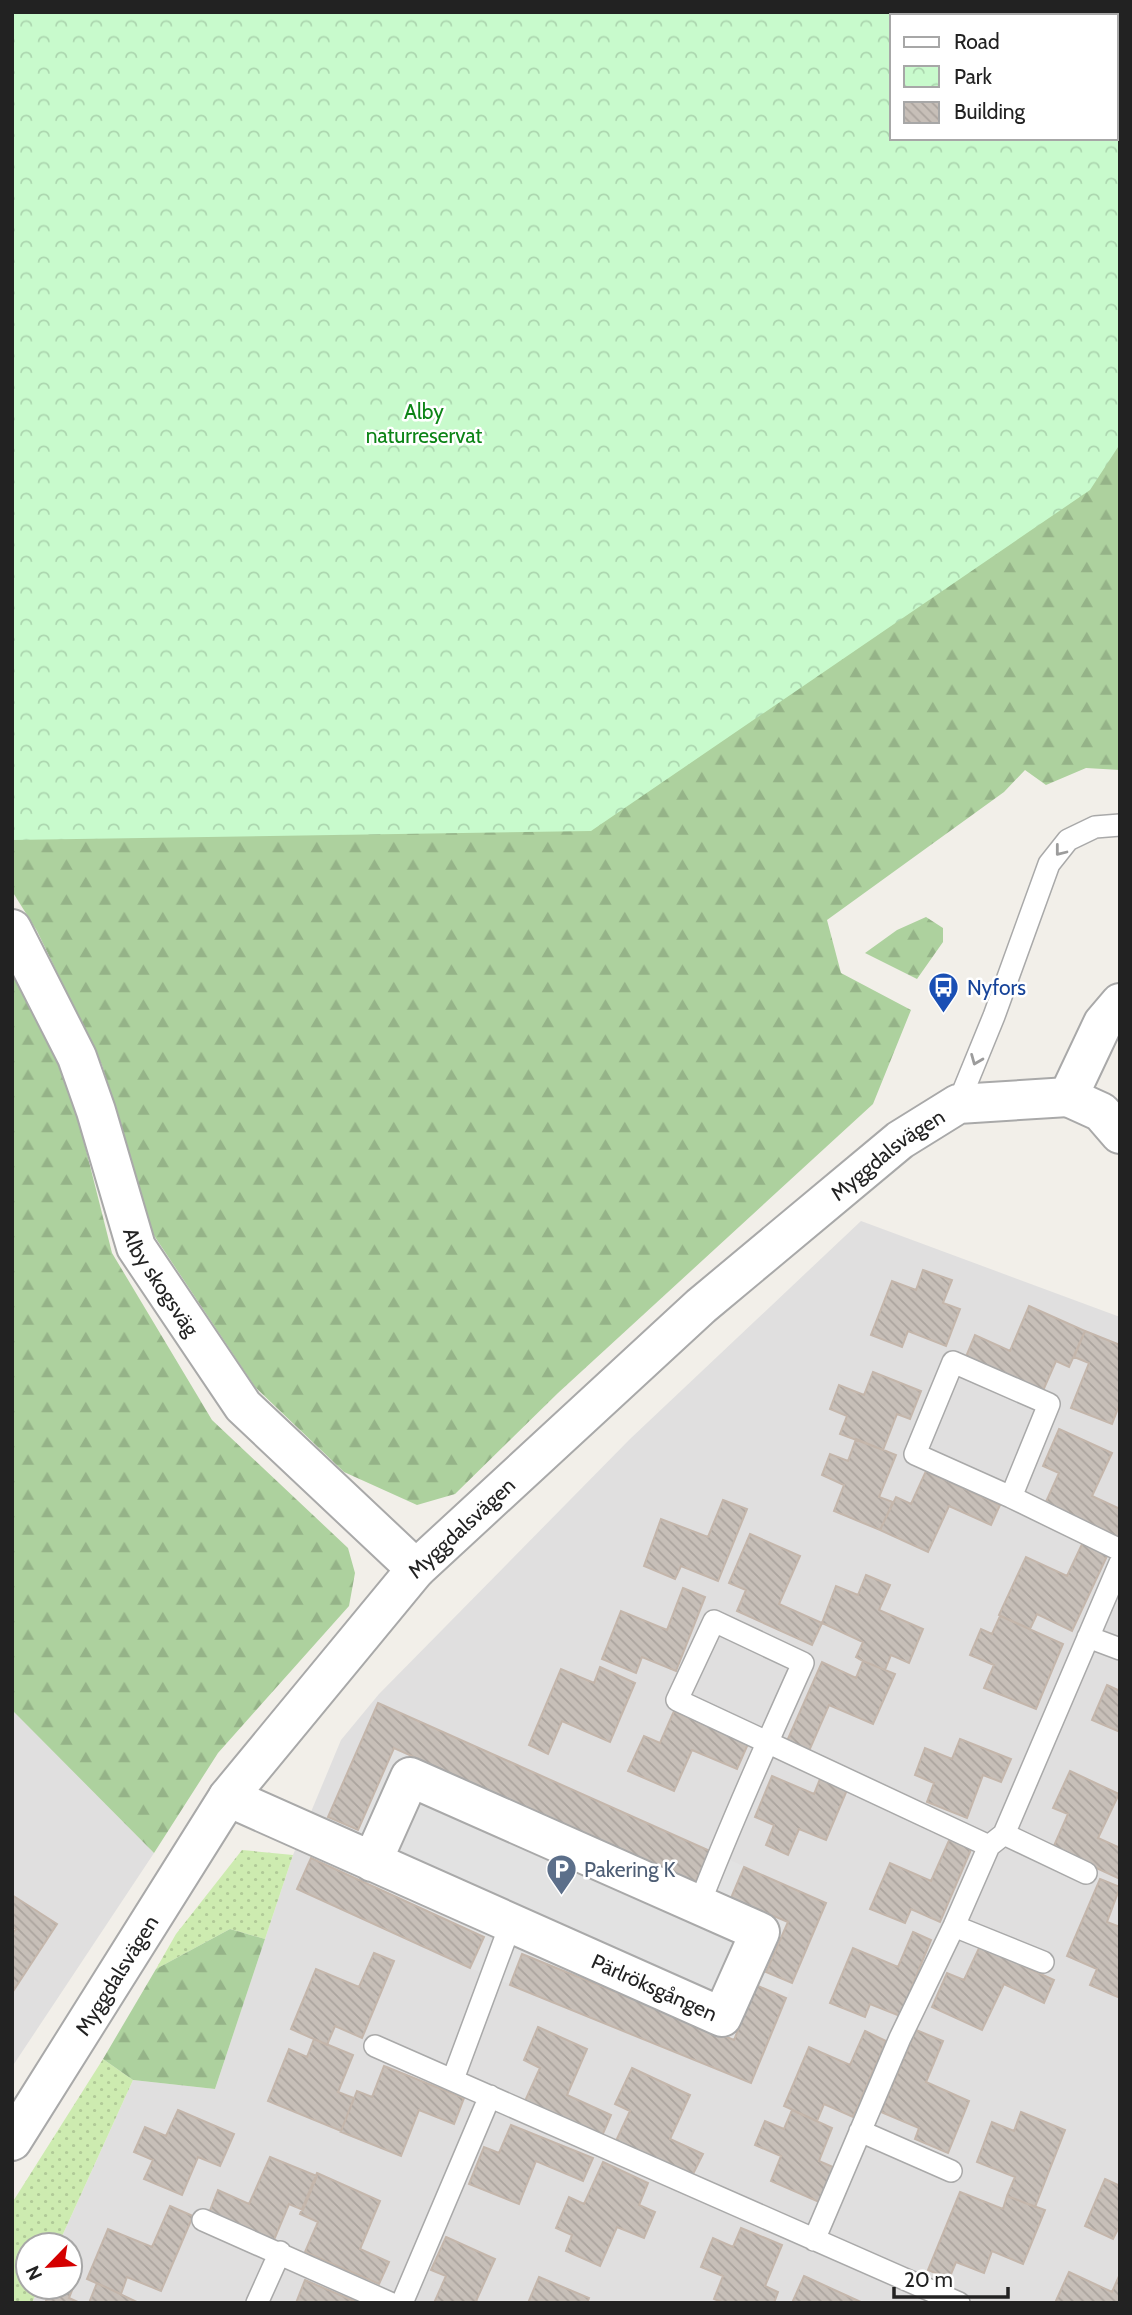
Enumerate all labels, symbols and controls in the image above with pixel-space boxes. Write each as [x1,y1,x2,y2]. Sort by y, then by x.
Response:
legend [890,14,1118,140]
text: Road [954,29,1000,54]
text: Park [954,64,992,89]
text: Building [954,99,1026,124]
park label: Alby naturreservat [366,399,482,448]
one-way arrow [1055,843,1068,855]
bus stop icon: Nyfors [927,970,961,1014]
place label: Nyfors [967,975,1026,1000]
one-way arrow [971,1053,985,1065]
street label: Myggdalsvägen [825,1103,949,1205]
street label: Alby skogsväg [119,1225,205,1341]
street label: Myggdalsvägen [402,1472,520,1583]
parking icon: Pakering K [544,1852,578,1896]
place label: Pakering K [584,1857,676,1882]
street label: Myggdalsvägen [69,1910,163,2040]
street label: Pärlröksgången [588,1948,721,2026]
north arrow [14,2231,84,2301]
scale bar [894,2256,1008,2300]
text: N [21,2262,47,2284]
text: 20 m [904,2267,953,2292]

